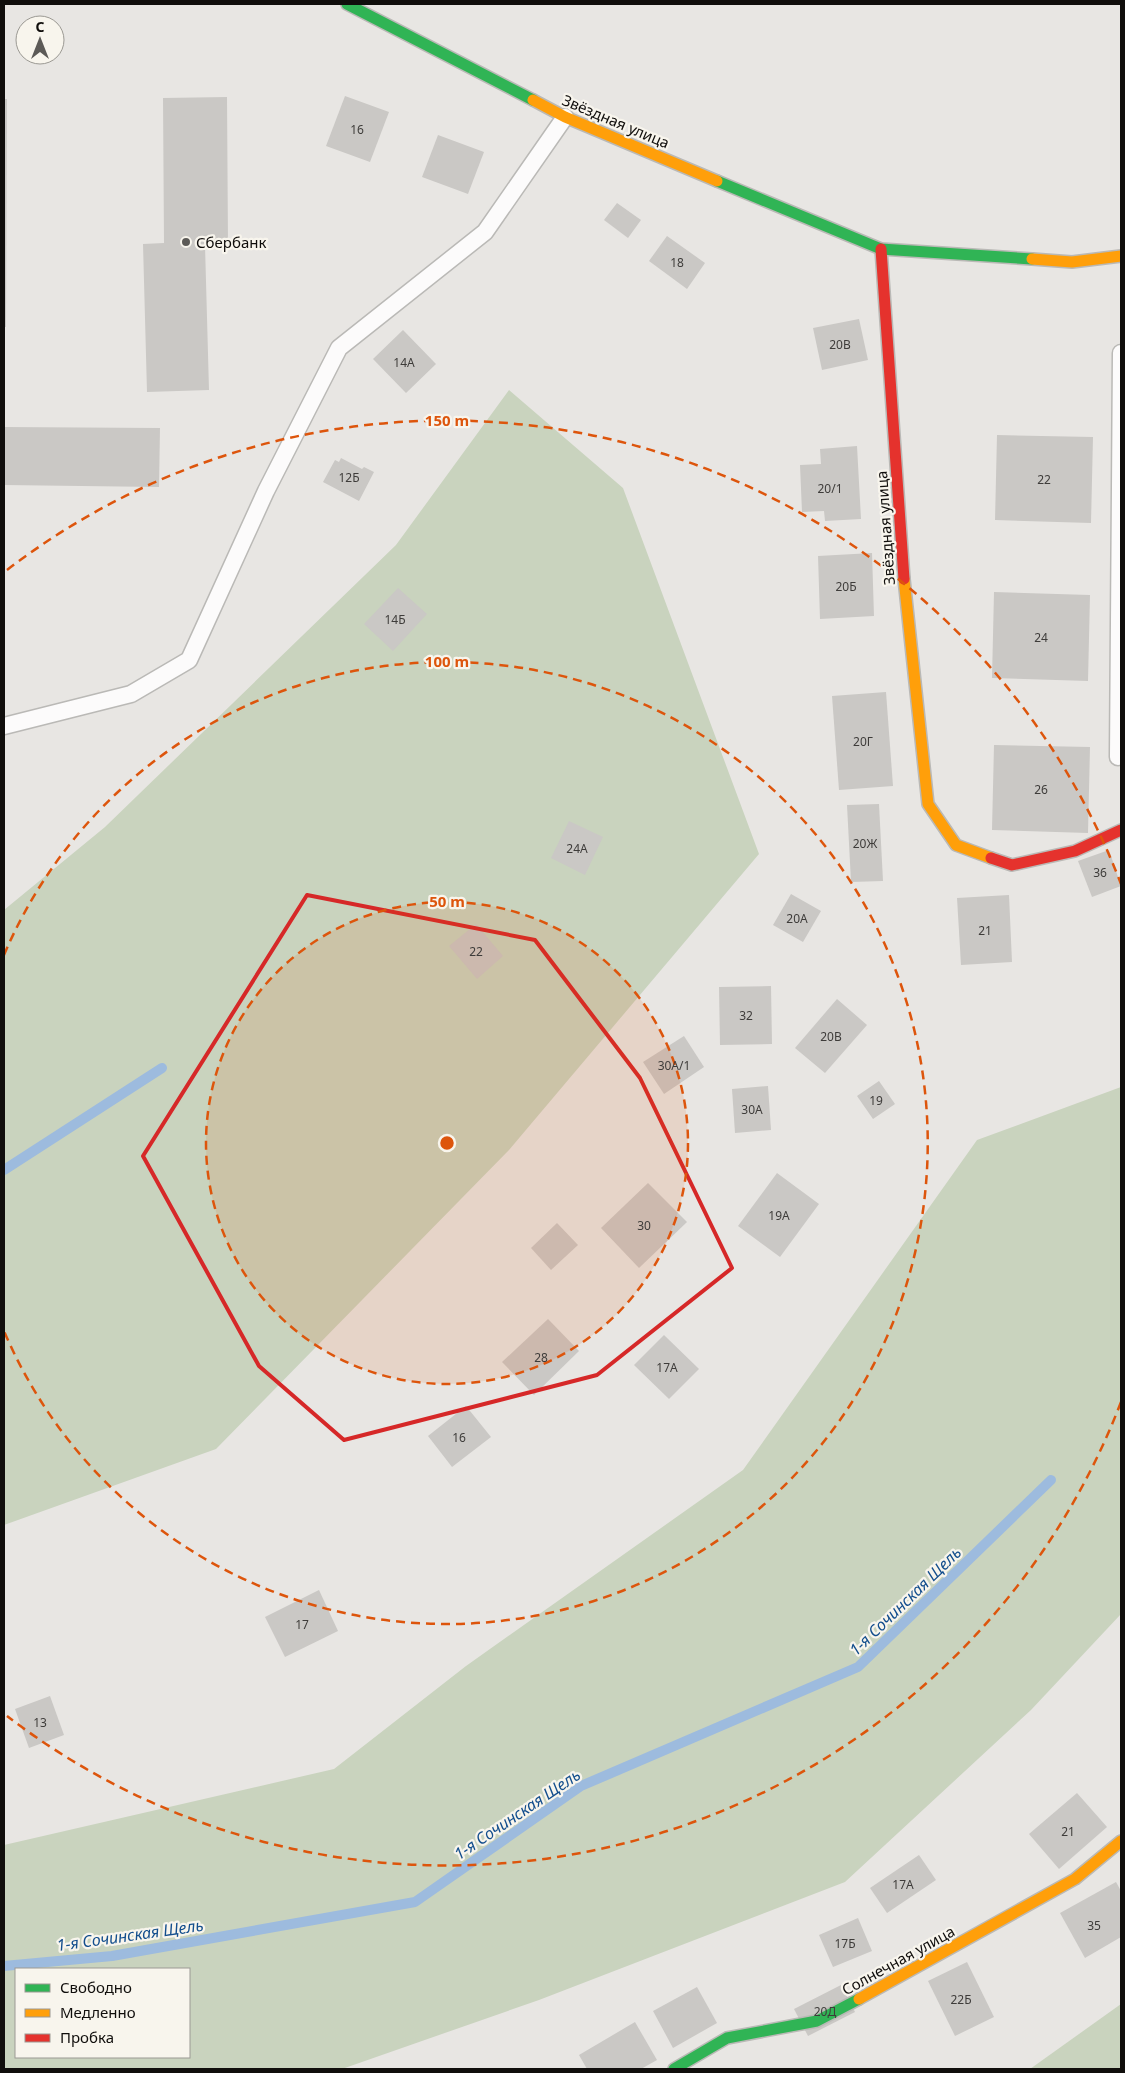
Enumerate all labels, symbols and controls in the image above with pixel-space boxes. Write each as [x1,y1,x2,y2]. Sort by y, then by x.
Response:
north arrow [15,15,65,65]
text: С [35,17,45,36]
street label: Звёздная улица [559,89,673,153]
house number: 16 [350,121,364,138]
place label: Сбербанк [196,232,266,252]
marker: Сбербанк [180,236,192,248]
house number: 18 [670,254,684,271]
house number: 20В [829,336,851,353]
house number: 14А [393,354,415,371]
text: 150 m [425,410,469,430]
house number: 12Б [338,469,360,486]
street label: Звёздная улица [871,470,899,586]
house number: 22 [1037,471,1051,488]
house number: 20/1 [817,480,843,497]
house number: 20Б [835,578,857,595]
house number: 14Б [384,611,406,628]
house number: 24 [1034,629,1048,646]
text: 100 m [425,651,469,671]
house number: 20Г [853,733,873,750]
house number: 26 [1034,781,1048,798]
house number: 20Ж [853,835,877,852]
house number: 24А [566,840,588,857]
house number: 36 [1093,864,1107,881]
text: 50 m [429,891,465,911]
house number: 20А [786,910,808,927]
house number: 21 [978,922,992,939]
house number: 22 [469,943,483,960]
house number: 32 [739,1007,753,1024]
house number: 20В [820,1028,842,1045]
house number: 30А/1 [658,1057,690,1074]
house number: 19 [869,1092,883,1109]
house number: 30А [741,1101,763,1118]
centre of rings [438,1134,456,1152]
house number: 19А [768,1207,790,1224]
house number: 30 [637,1217,651,1234]
house number: 28 [534,1349,548,1366]
house number: 17А [656,1359,678,1376]
house number: 16 [452,1429,466,1446]
water label: 1-я Сочинская Щель [844,1542,966,1660]
house number: 17 [295,1616,309,1633]
house number: 13 [33,1714,47,1731]
water label: 1-я Сочинская Щель [449,1763,585,1865]
house number: 21 [1061,1823,1075,1840]
house number: 17А [892,1876,914,1893]
water label: 1-я Сочинская Щель [55,1914,205,1956]
house number: 35 [1087,1917,1101,1934]
street label: Солнечная улица [838,1921,958,1999]
house number: 17Б [834,1935,856,1952]
legend [15,1968,190,2058]
text: Свободно [60,1977,132,1997]
house number: 22Б [950,1991,972,2008]
text: Медленно [60,2002,136,2022]
house number: 20Д [814,2003,836,2020]
text: Пробка [60,2027,114,2047]

